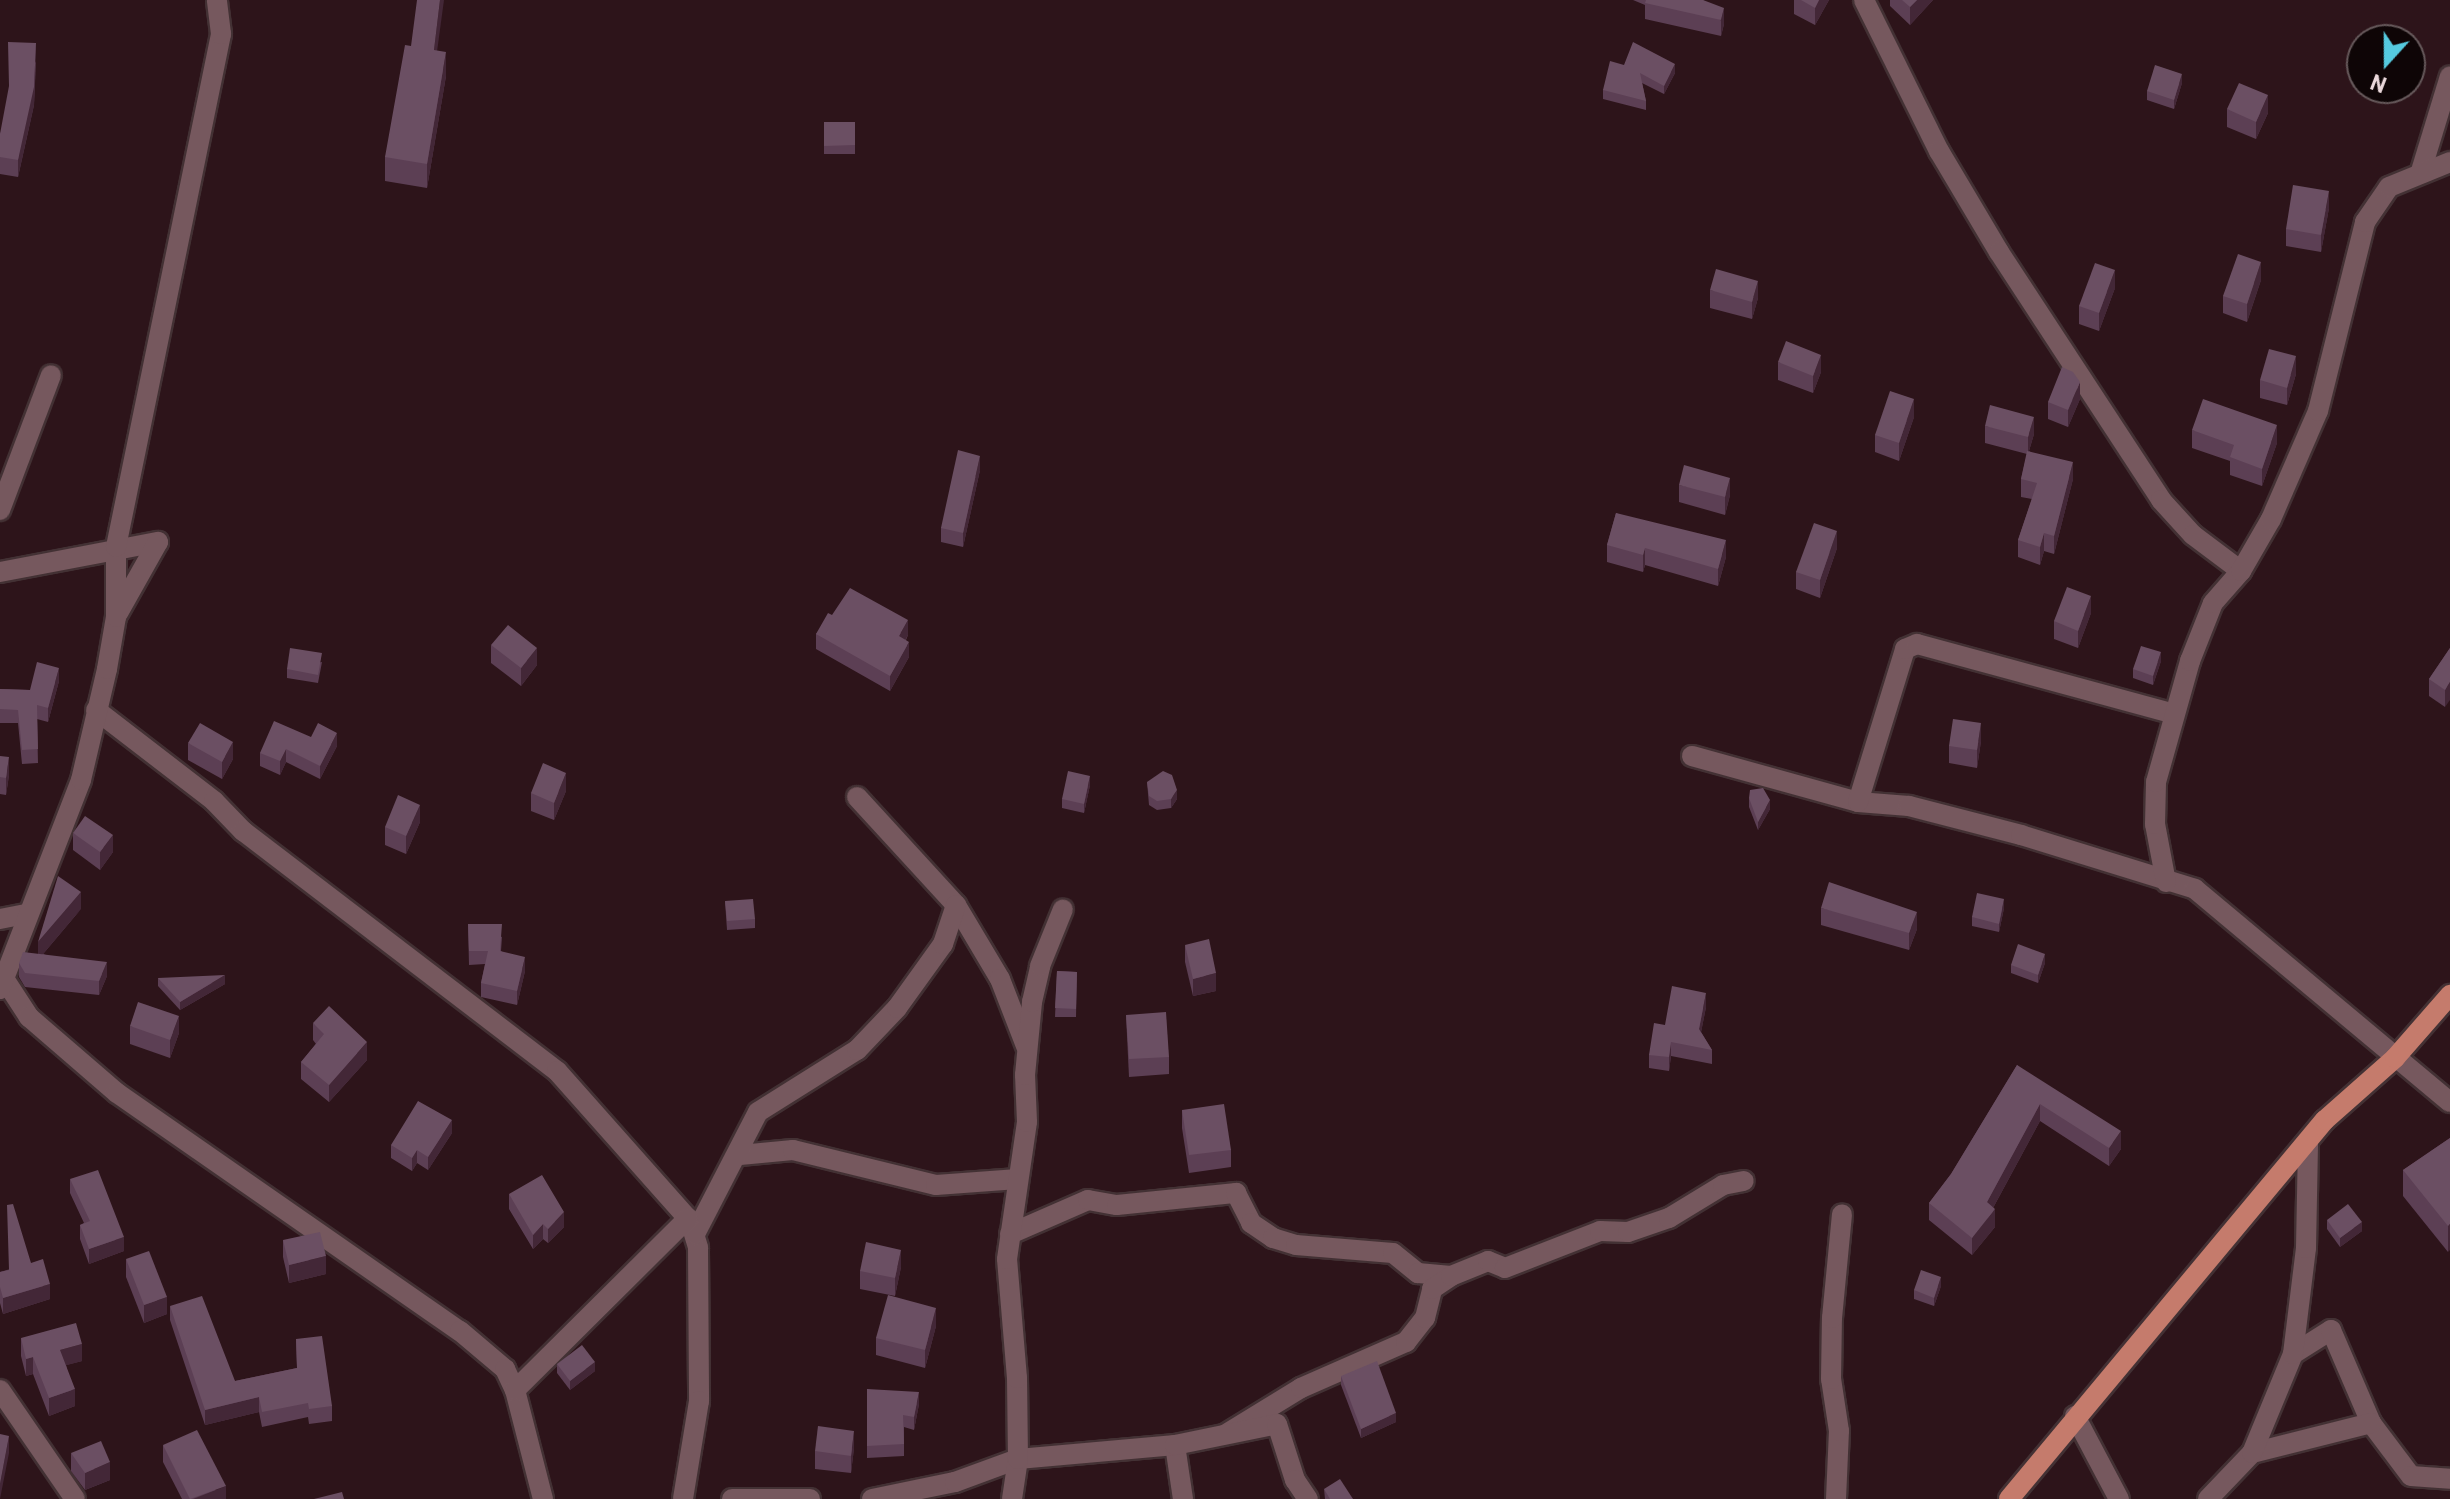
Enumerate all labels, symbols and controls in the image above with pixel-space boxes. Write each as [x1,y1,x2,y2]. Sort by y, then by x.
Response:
north arrow [2346,24,2426,104]
text: N [2367,70,2390,99]

